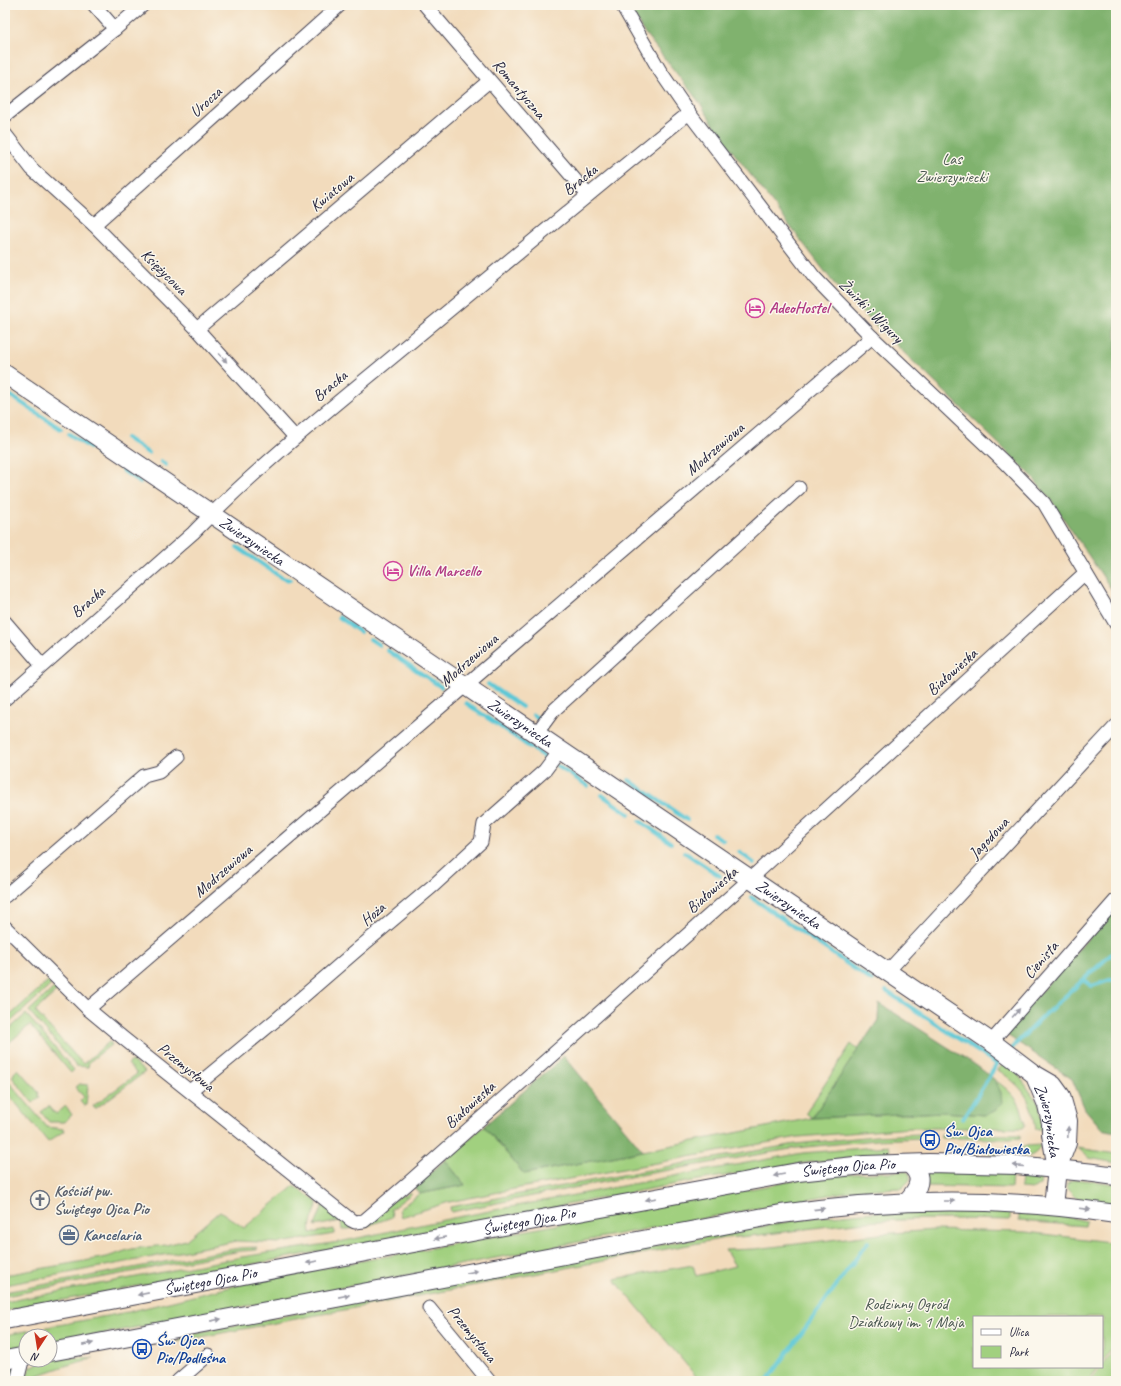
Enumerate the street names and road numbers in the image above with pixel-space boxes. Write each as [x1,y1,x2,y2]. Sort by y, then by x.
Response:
street label: Romantyczna [488,55,551,124]
street label: Urocza [186,81,227,122]
street label: Bracka [559,159,603,200]
street label: Kwiatowa [306,167,359,216]
street label: Księżycowa [137,245,192,300]
street label: Żwirki i Wigury [835,275,908,348]
street label: Bracka [309,365,353,406]
street label: Modrzewiowa [682,417,750,480]
street label: Zwierzyniecka [215,512,289,571]
street label: Bracka [67,581,110,622]
street label: Modrzewiowa [436,628,504,691]
street label: Białowieska [922,643,982,700]
street label: Zwierzyniecka [484,694,558,753]
street label: Jagodowa [964,812,1014,864]
street label: Modrzewiowa [190,839,258,902]
street label: Białowieska [682,862,743,918]
street label: Zwierzyniecka [752,875,826,935]
street label: Hoża [356,897,390,930]
street label: Cienista [1019,936,1064,983]
street label: Przemysłowa [154,1038,220,1097]
street label: Białowieska [440,1076,500,1133]
street label: Zwierzyniecka [1029,1081,1065,1160]
street label: Świętego Ojca Pio [800,1154,897,1182]
street label: Świętego Ojca Pio [481,1203,579,1240]
street label: Świętego Ojca Pio [162,1262,261,1300]
street label: Przemysłowa [443,1302,502,1368]

